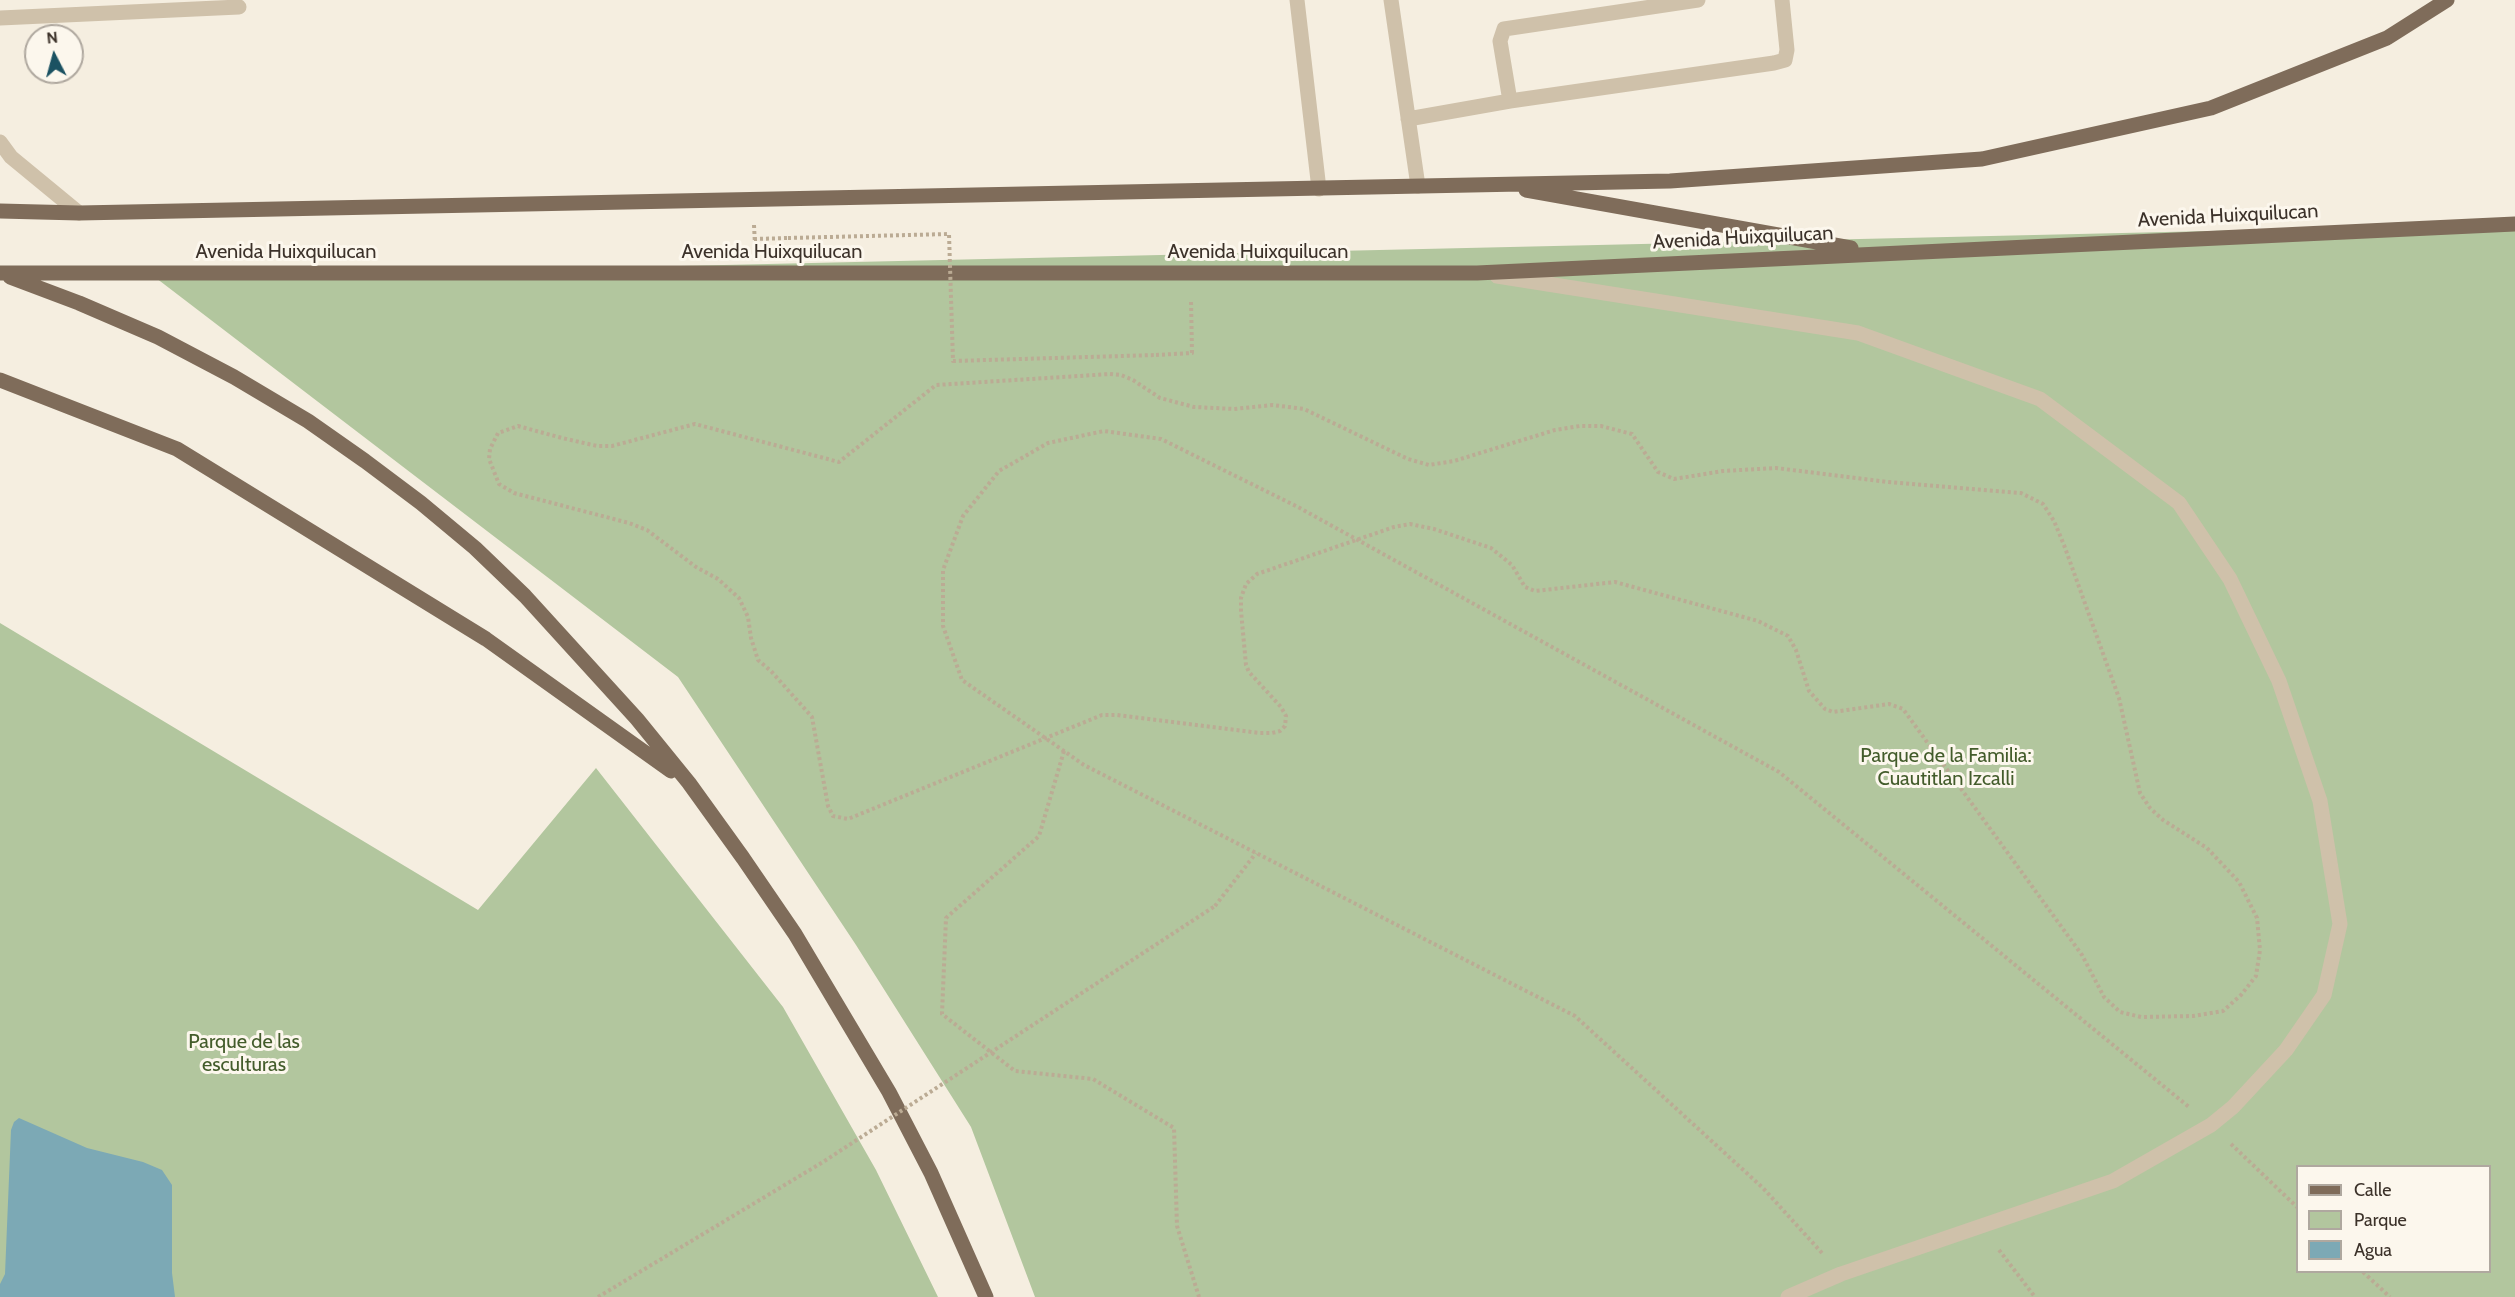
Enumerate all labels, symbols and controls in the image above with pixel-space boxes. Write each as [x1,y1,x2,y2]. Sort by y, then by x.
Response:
north arrow [24,24,84,84]
text: N [46,28,59,48]
street label: Avenida Huixquilucan [2137,199,2319,233]
street label: Avenida Huixquilucan [1652,221,1834,255]
street label: Avenida Huixquilucan [196,240,376,264]
street label: Avenida Huixquilucan [682,240,862,264]
street label: Avenida Huixquilucan [1168,240,1348,264]
park label: Parque de la Familia: Cuautitlan Izcalli [1860,744,2032,791]
park label: Parque de las esculturas [188,1030,300,1077]
legend [2296,1165,2491,1273]
text: Calle [2354,1179,2391,1201]
text: Parque [2354,1209,2407,1231]
text: Agua [2354,1239,2392,1261]

